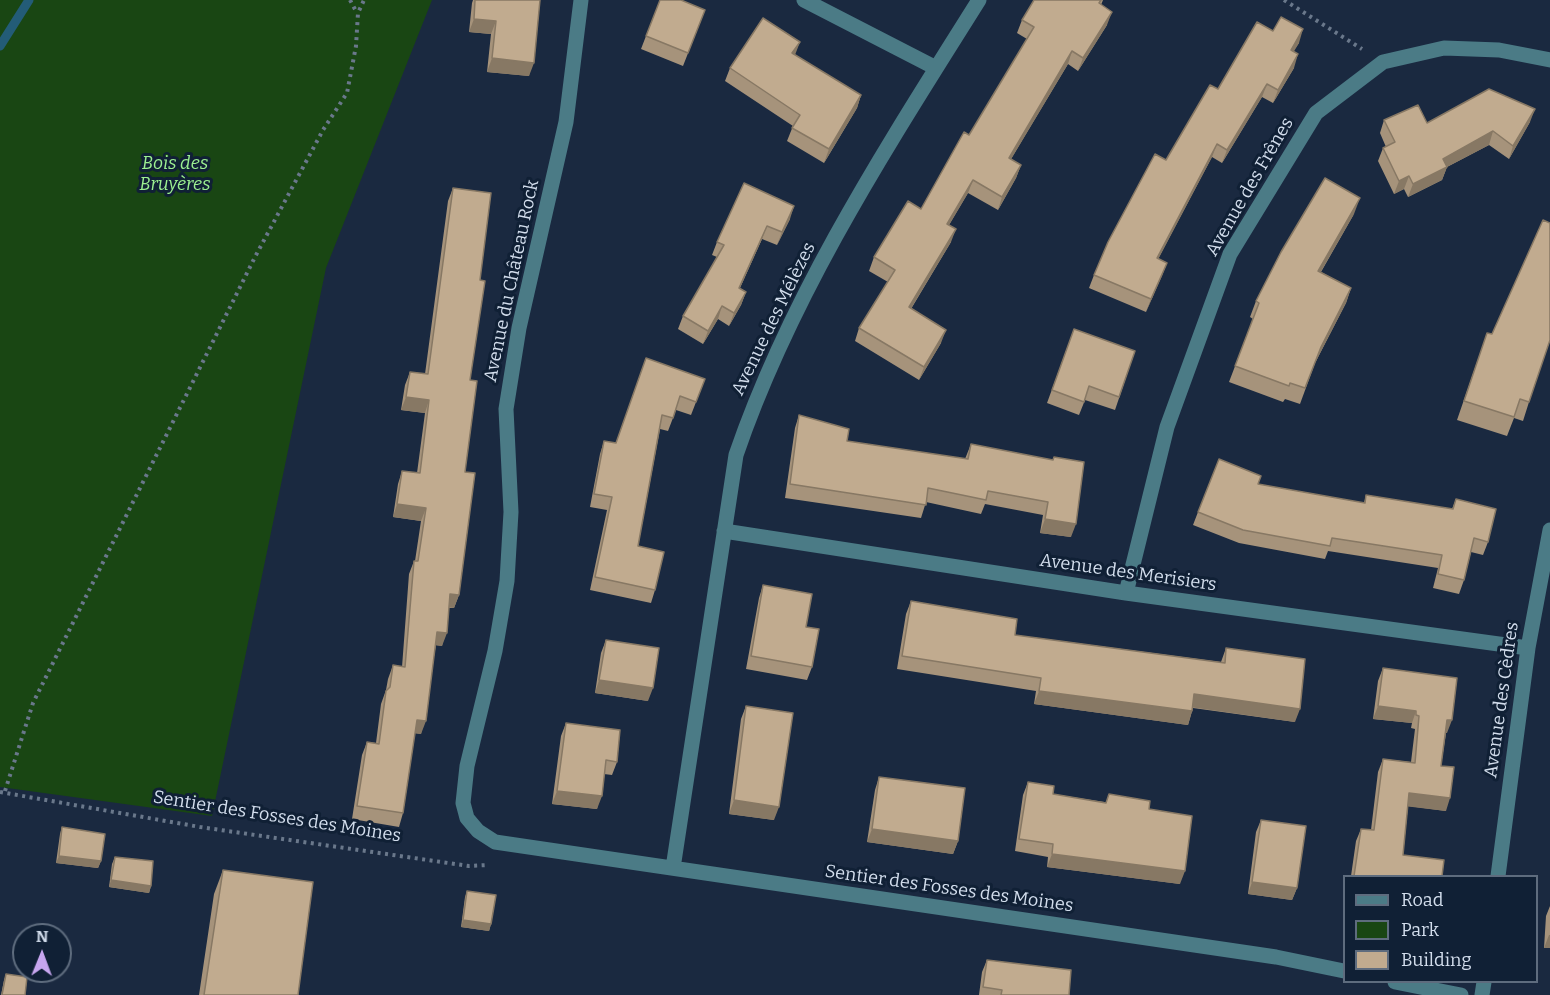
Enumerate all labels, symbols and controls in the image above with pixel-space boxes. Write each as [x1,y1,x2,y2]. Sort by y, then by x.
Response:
street label: Avenue des Frênes [1201,114,1299,260]
park label: Bois des Bruyères [139,153,211,195]
street label: Avenue du Château Rock [480,178,544,384]
street label: Avenue des Mélèzes [728,239,820,399]
street label: Avenue des Merisiers [1038,550,1218,596]
street label: Avenue des Cèdres [1480,621,1524,779]
street label: Sentier des Fosses des Moines [151,787,403,847]
street label: Sentier des Fosses des Moines [823,861,1075,917]
legend [1343,875,1538,983]
text: Road [1401,889,1443,911]
text: Park [1401,919,1439,941]
north arrow [12,923,72,983]
text: N [36,927,49,946]
text: Building [1401,949,1472,971]

